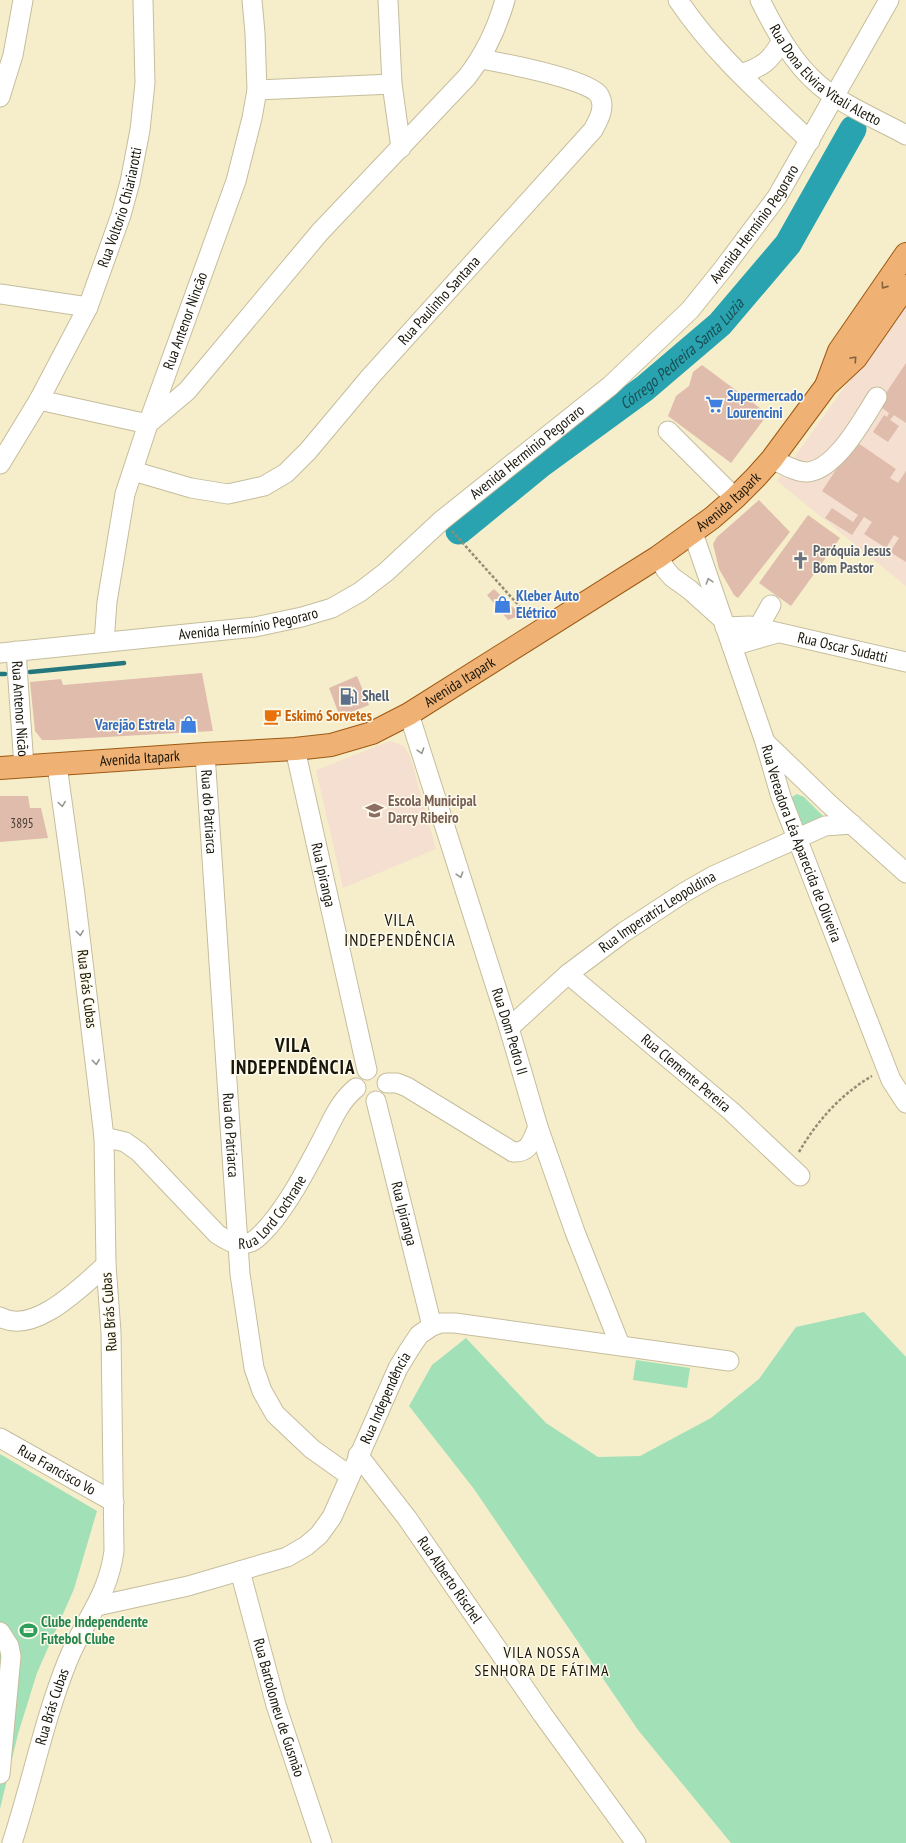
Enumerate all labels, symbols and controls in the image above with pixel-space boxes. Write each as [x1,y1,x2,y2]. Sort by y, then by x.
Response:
street label: Rua Dona Elvira Vitali Aletto [766,21,884,130]
street label: Rua Voltorio Chiariarotti [93,145,146,270]
street label: Avenida Hermínio Pegoraro [705,161,802,287]
street label: Rua Paulinho Santana [394,252,484,349]
street label: Rua Antenor Nincão [158,269,211,372]
one-way arrow [881,282,889,289]
water label: Córrego Pedreira Santa Luzia [616,293,749,413]
one-way arrow [850,356,857,364]
place label: Supermercado Lourencini [727,386,804,422]
supermarket icon: Supermercado Lourencini [704,395,724,415]
street label: Avenida Hermínio Pegoraro [466,400,588,503]
street label: Avenida Itapark [692,468,765,535]
place label: Paróquia Jesus Bom Pastor [813,541,891,577]
church icon: Paróquia Jesus Bom Pastor [790,550,810,570]
one-way arrow [705,577,713,584]
place label: Kleber Auto Elétrico [516,586,579,622]
shop icon: Kleber Auto Elétrico [493,595,513,615]
street label: Avenida Hermínio Pegoraro [177,603,320,644]
street label: Rua Oscar Sudatti [796,627,890,666]
street label: Avenida Itapark [420,652,499,711]
street label: Rua Antenor Nicão [8,660,33,757]
fuel station icon: Shell [339,686,359,706]
place label: Shell [362,686,389,705]
cafe icon: Eskimó Sorvetes [262,706,282,726]
place label: Eskimó Sorvetes [285,706,372,725]
place label: Varejão Estrela [94,715,175,734]
shop icon: Varejão Estrela [178,715,198,735]
street label: Rua Vereadora Léa Aparecida de Oliveira [757,743,846,945]
street label: Avenida Itapark [99,746,181,770]
one-way arrow [416,748,425,755]
street label: Rua do Patriarca [197,769,222,855]
place label: Escola Municipal Darcy Ribeiro [388,791,477,827]
school or university icon: Escola Municipal Darcy Ribeiro [365,800,385,820]
one-way arrow [57,801,66,807]
house number: 3895 [10,815,34,832]
street label: Rua Ipiranga [307,841,340,909]
street label: Rua Imperatriz Leopoldina [595,866,719,957]
one-way arrow [455,872,464,879]
district label: VILA INDEPENDÊNCIA [344,909,456,951]
one-way arrow [75,929,84,936]
street label: Rua Brás Cubas [73,949,102,1029]
street label: Rua Dom Pedro II [488,985,532,1077]
street label: Rua Clemente Pereira [637,1029,735,1116]
district label: VILA INDEPENDÊNCIA [231,1033,355,1079]
one-way arrow [91,1059,100,1065]
street label: Rua do Patriarca [219,1092,243,1178]
street label: Rua Lord Cochrane [238,1172,310,1253]
street label: Rua Ipiranga [387,1179,422,1247]
street label: Rua Brás Cubas [96,1272,121,1352]
street label: Rua Independência [356,1348,415,1447]
street label: Rua Francisco Vo [14,1440,99,1499]
street label: Rua Alberto Rischel [414,1533,487,1627]
place label: Clube Independente Futebol Clube [41,1612,148,1648]
sports icon: Clube Independente Futebol Clube [18,1621,38,1641]
street label: Rua Bartolomeu de Gusmão [249,1636,309,1779]
district label: VILA NOSSA SENHORA DE FÁTIMA [474,1642,610,1680]
street label: Rua Brás Cubas [31,1666,73,1747]

